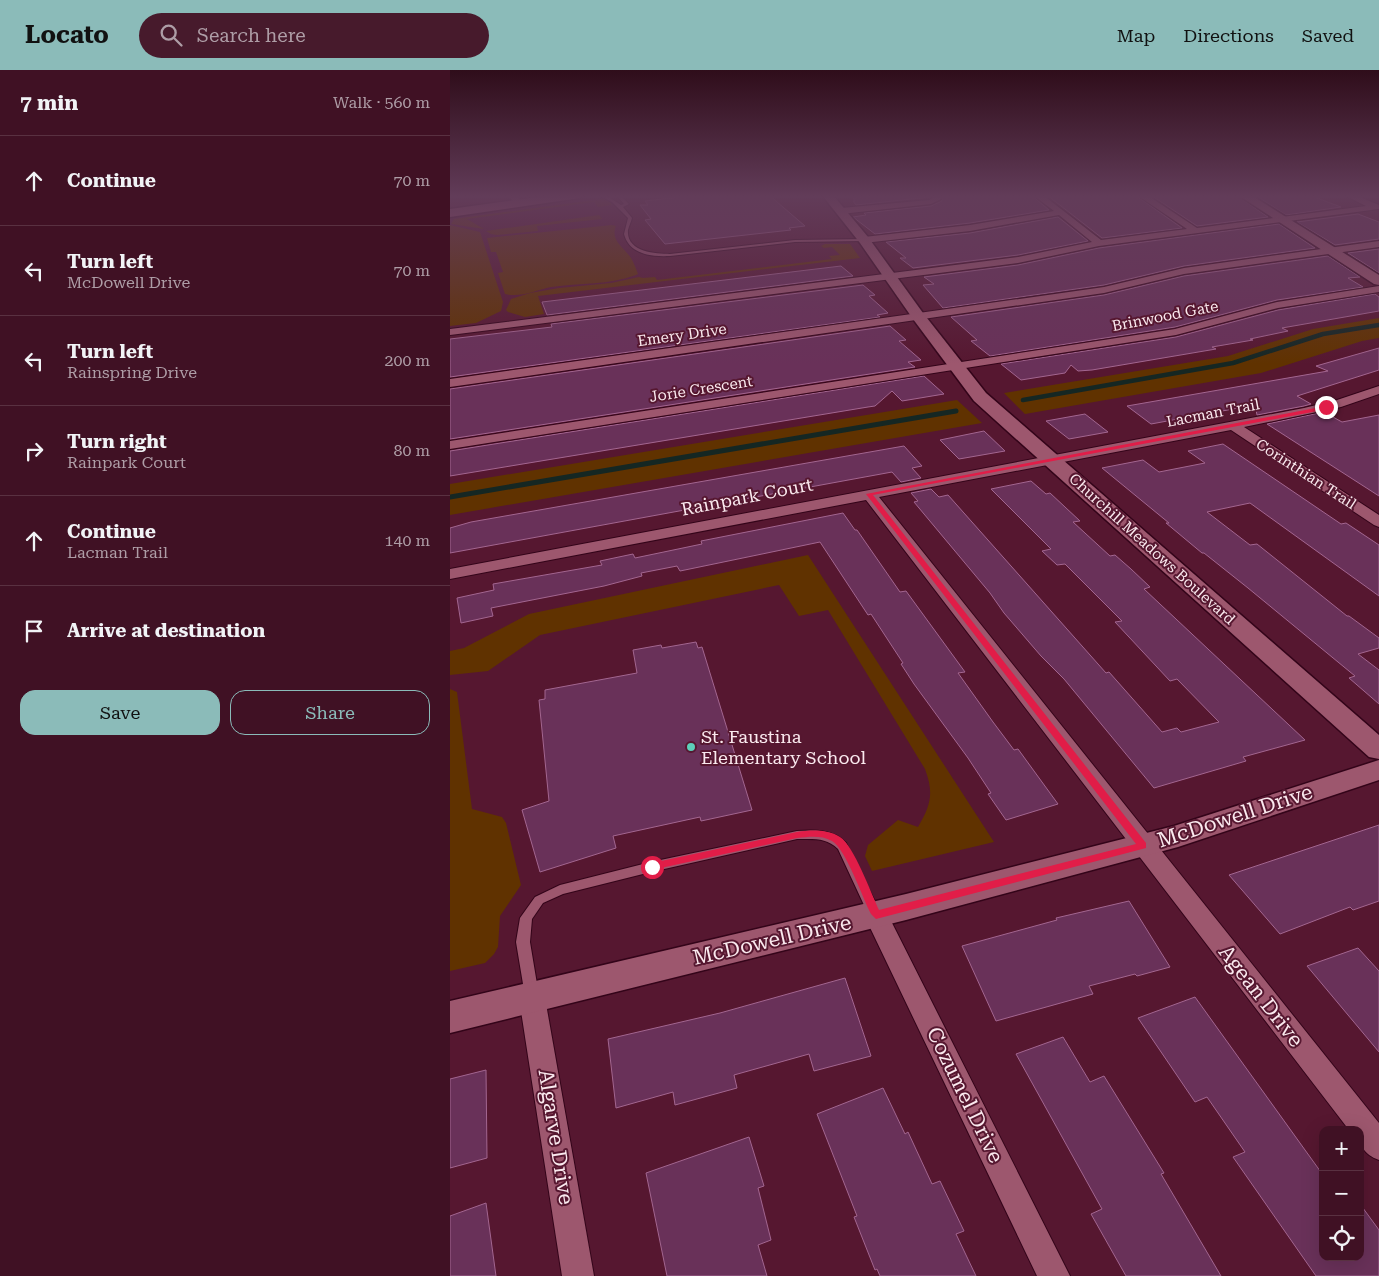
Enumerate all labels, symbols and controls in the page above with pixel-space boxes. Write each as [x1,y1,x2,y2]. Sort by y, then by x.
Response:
search box [139,13,489,58]
text: Locato [25,21,109,49]
icon: search [157,21,185,49]
text: Search here [197,24,306,47]
text: Map [1117,25,1155,46]
text: Directions [1183,25,1274,46]
text: Saved [1302,25,1354,46]
text: 7 min [20,91,78,115]
text: Walk · 560 m [333,93,430,112]
icon: ahead [20,167,48,195]
text: Continue [67,169,156,192]
text: 70 m [393,171,430,190]
text: Turn left [67,250,153,273]
icon: left [20,257,48,285]
text: 70 m [393,261,430,280]
text: McDowell Drive [67,273,190,292]
street label: Brinwood Gate [1110,297,1220,335]
street label: Emery Drive [636,320,728,350]
text: Turn left [67,340,153,363]
icon: left [20,347,48,375]
text: 200 m [384,351,430,370]
text: Rainspring Drive [67,363,197,382]
street label: Jorie Crescent [648,372,754,406]
street label: Lacman Trail [1165,395,1261,431]
route end [1315,396,1338,419]
text: Turn right [67,430,167,453]
street label: Corinthian Trail [1253,435,1360,513]
icon: right [20,437,48,465]
text: 80 m [393,441,430,460]
text: Rainpark Court [67,453,186,472]
street label: Churchill Meadows Boulevard [1065,470,1239,629]
street label: Rainpark Court [679,473,815,520]
text: Continue [67,520,156,543]
icon: ahead [20,527,48,555]
text: 140 m [384,531,430,550]
text: Lacman Trail [67,543,168,562]
icon: arrive [20,617,48,645]
text: Arrive at destination [67,619,265,642]
button: Save [20,690,220,735]
button: Share [230,690,430,735]
place label: St. Faustina Elementary School [701,726,866,768]
marker: St. Faustina Elementary School [685,741,697,753]
street label: McDowell Drive [1154,780,1316,852]
route start [641,856,664,879]
street label: McDowell Drive [690,910,854,970]
street label: Agean Drive [1214,940,1308,1052]
street label: Cozumel Drive [922,1023,1008,1167]
street label: Algarve Drive [533,1067,579,1207]
map controls [1319,1126,1364,1261]
button: + [1319,1126,1364,1171]
button: − [1319,1171,1364,1216]
button: locate [1319,1216,1364,1261]

